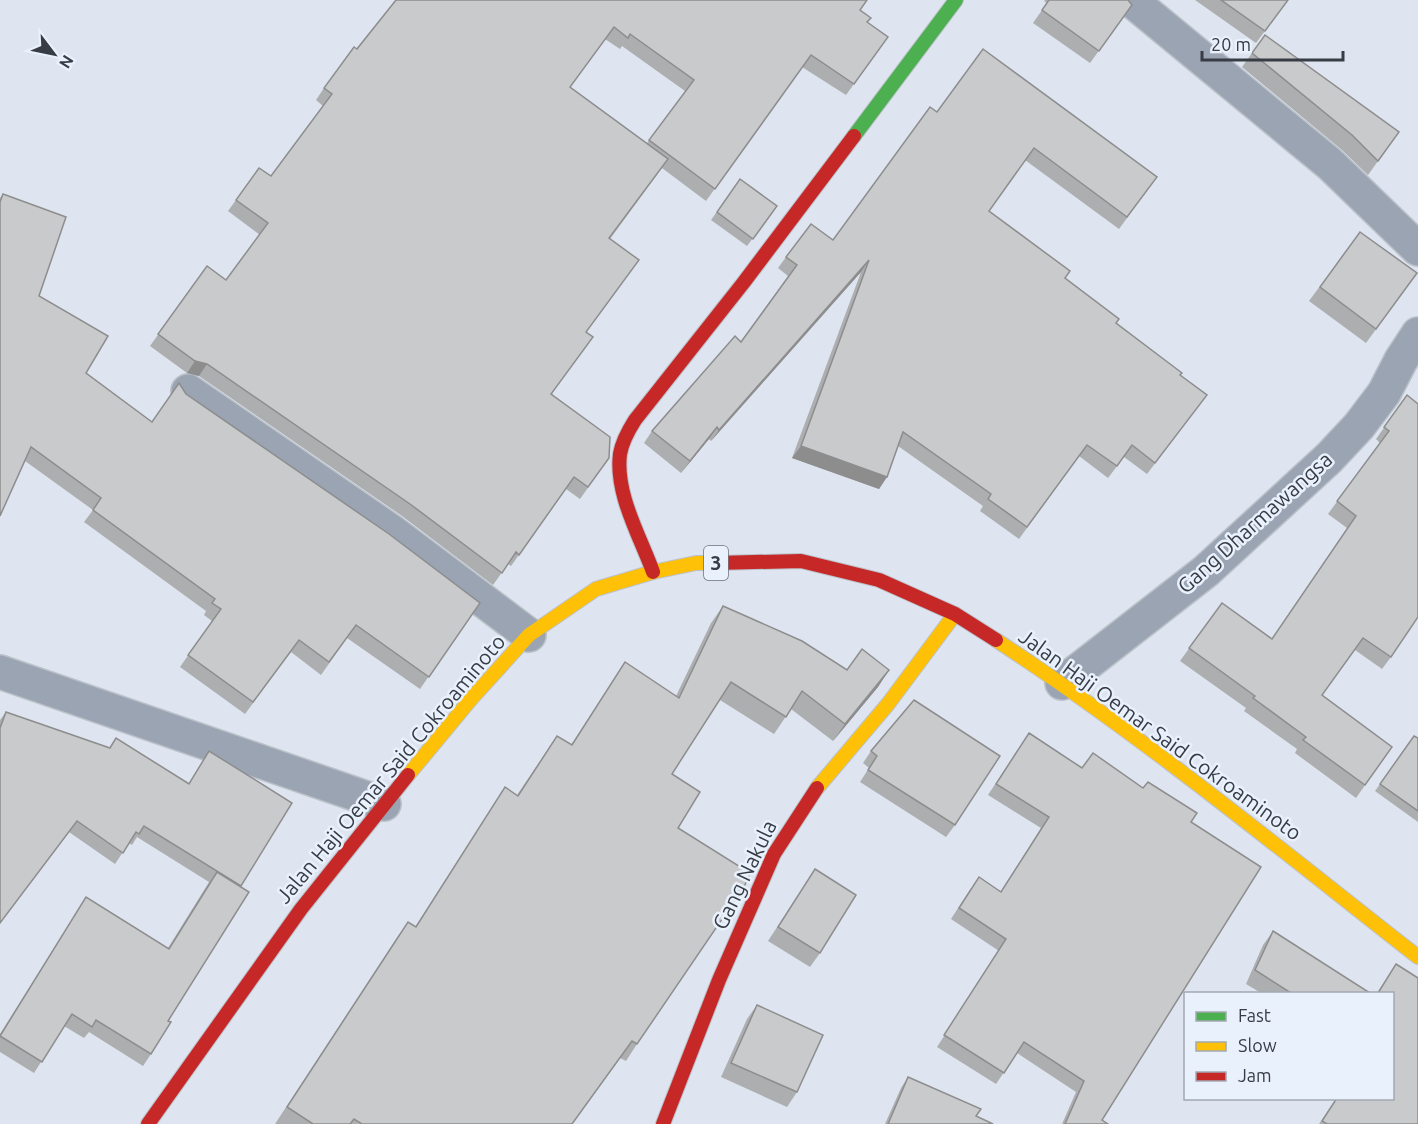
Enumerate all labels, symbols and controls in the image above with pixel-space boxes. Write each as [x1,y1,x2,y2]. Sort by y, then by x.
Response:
north arrow [24,24,84,84]
scale bar [1202,24,1343,62]
text: 20 m [1211,34,1251,54]
text: N [56,52,78,72]
street label: Gang Dharmawangsa [1172,447,1336,598]
road number: 3 [704,546,728,580]
street label: Jalan Haji Oemar Said Cokroaminoto [1015,624,1306,845]
street label: Jalan Haji Oemar Said Cokroaminoto [271,629,510,907]
street label: Gang Nakula [707,816,781,933]
legend [1184,992,1394,1100]
text: Fast [1238,1005,1271,1025]
text: Slow [1238,1035,1277,1055]
text: Jam [1238,1065,1272,1085]

